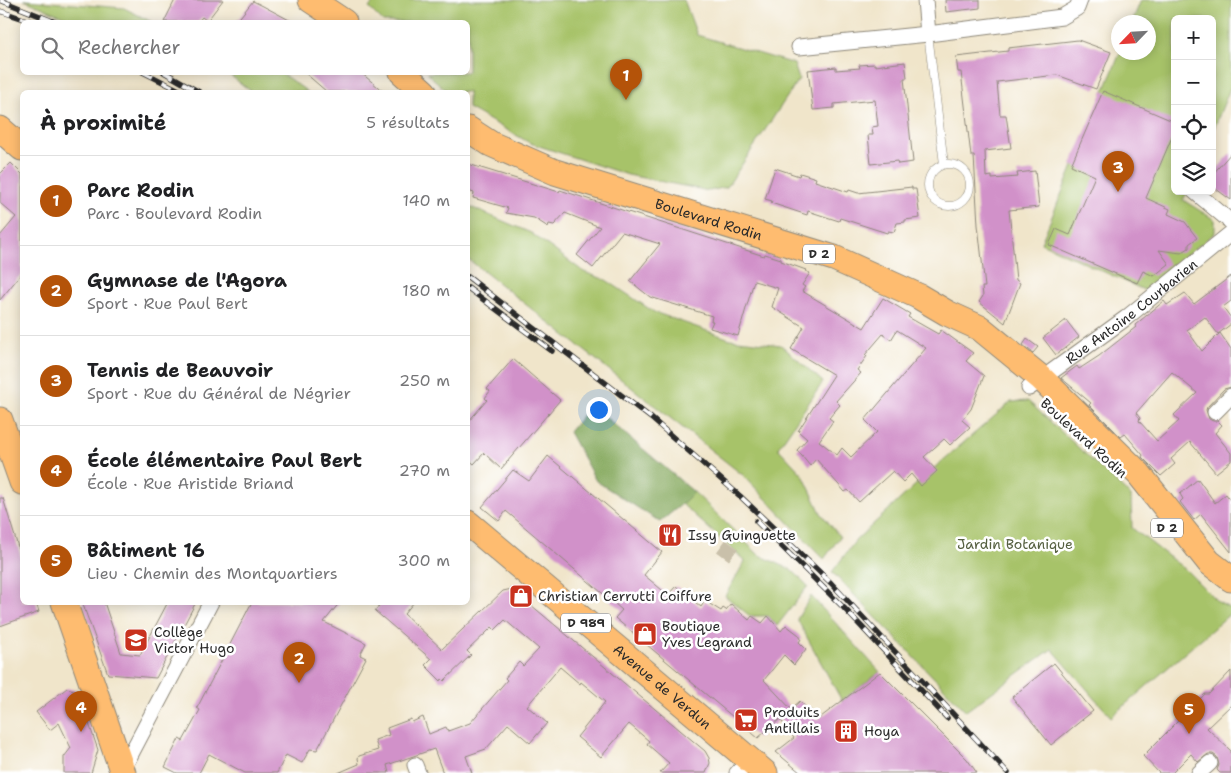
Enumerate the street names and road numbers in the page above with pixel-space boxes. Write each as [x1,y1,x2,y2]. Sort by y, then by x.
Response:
street label: Boulevard Rodin [653,194,765,244]
road number: D 2 [803,244,835,264]
street label: Rue Antoine Courbarien [1062,255,1201,368]
street label: Boulevard Rodin [1037,394,1132,482]
road number: D 2 [1151,518,1183,538]
road number: D 989 [561,614,611,632]
street label: Avenue de Verdun [609,640,715,733]

